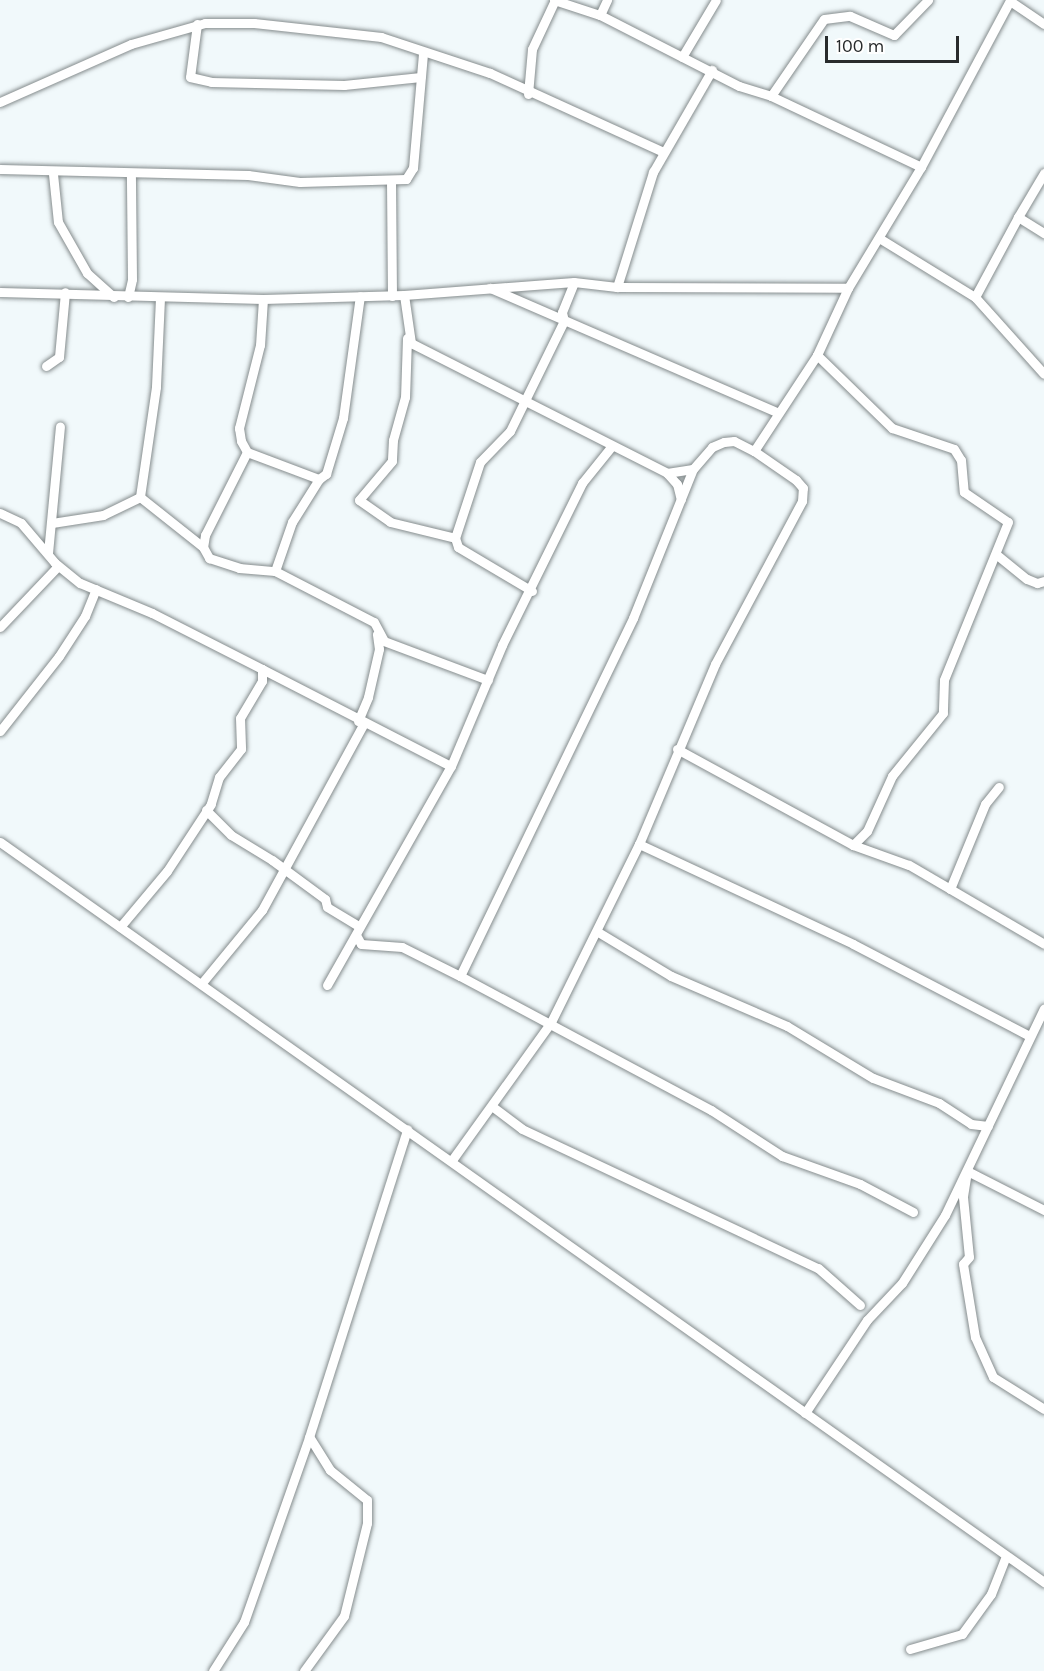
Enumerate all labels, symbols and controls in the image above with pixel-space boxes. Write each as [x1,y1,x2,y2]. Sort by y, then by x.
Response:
scale bar [828,24,962,62]
text: 100 m [836,35,884,57]

